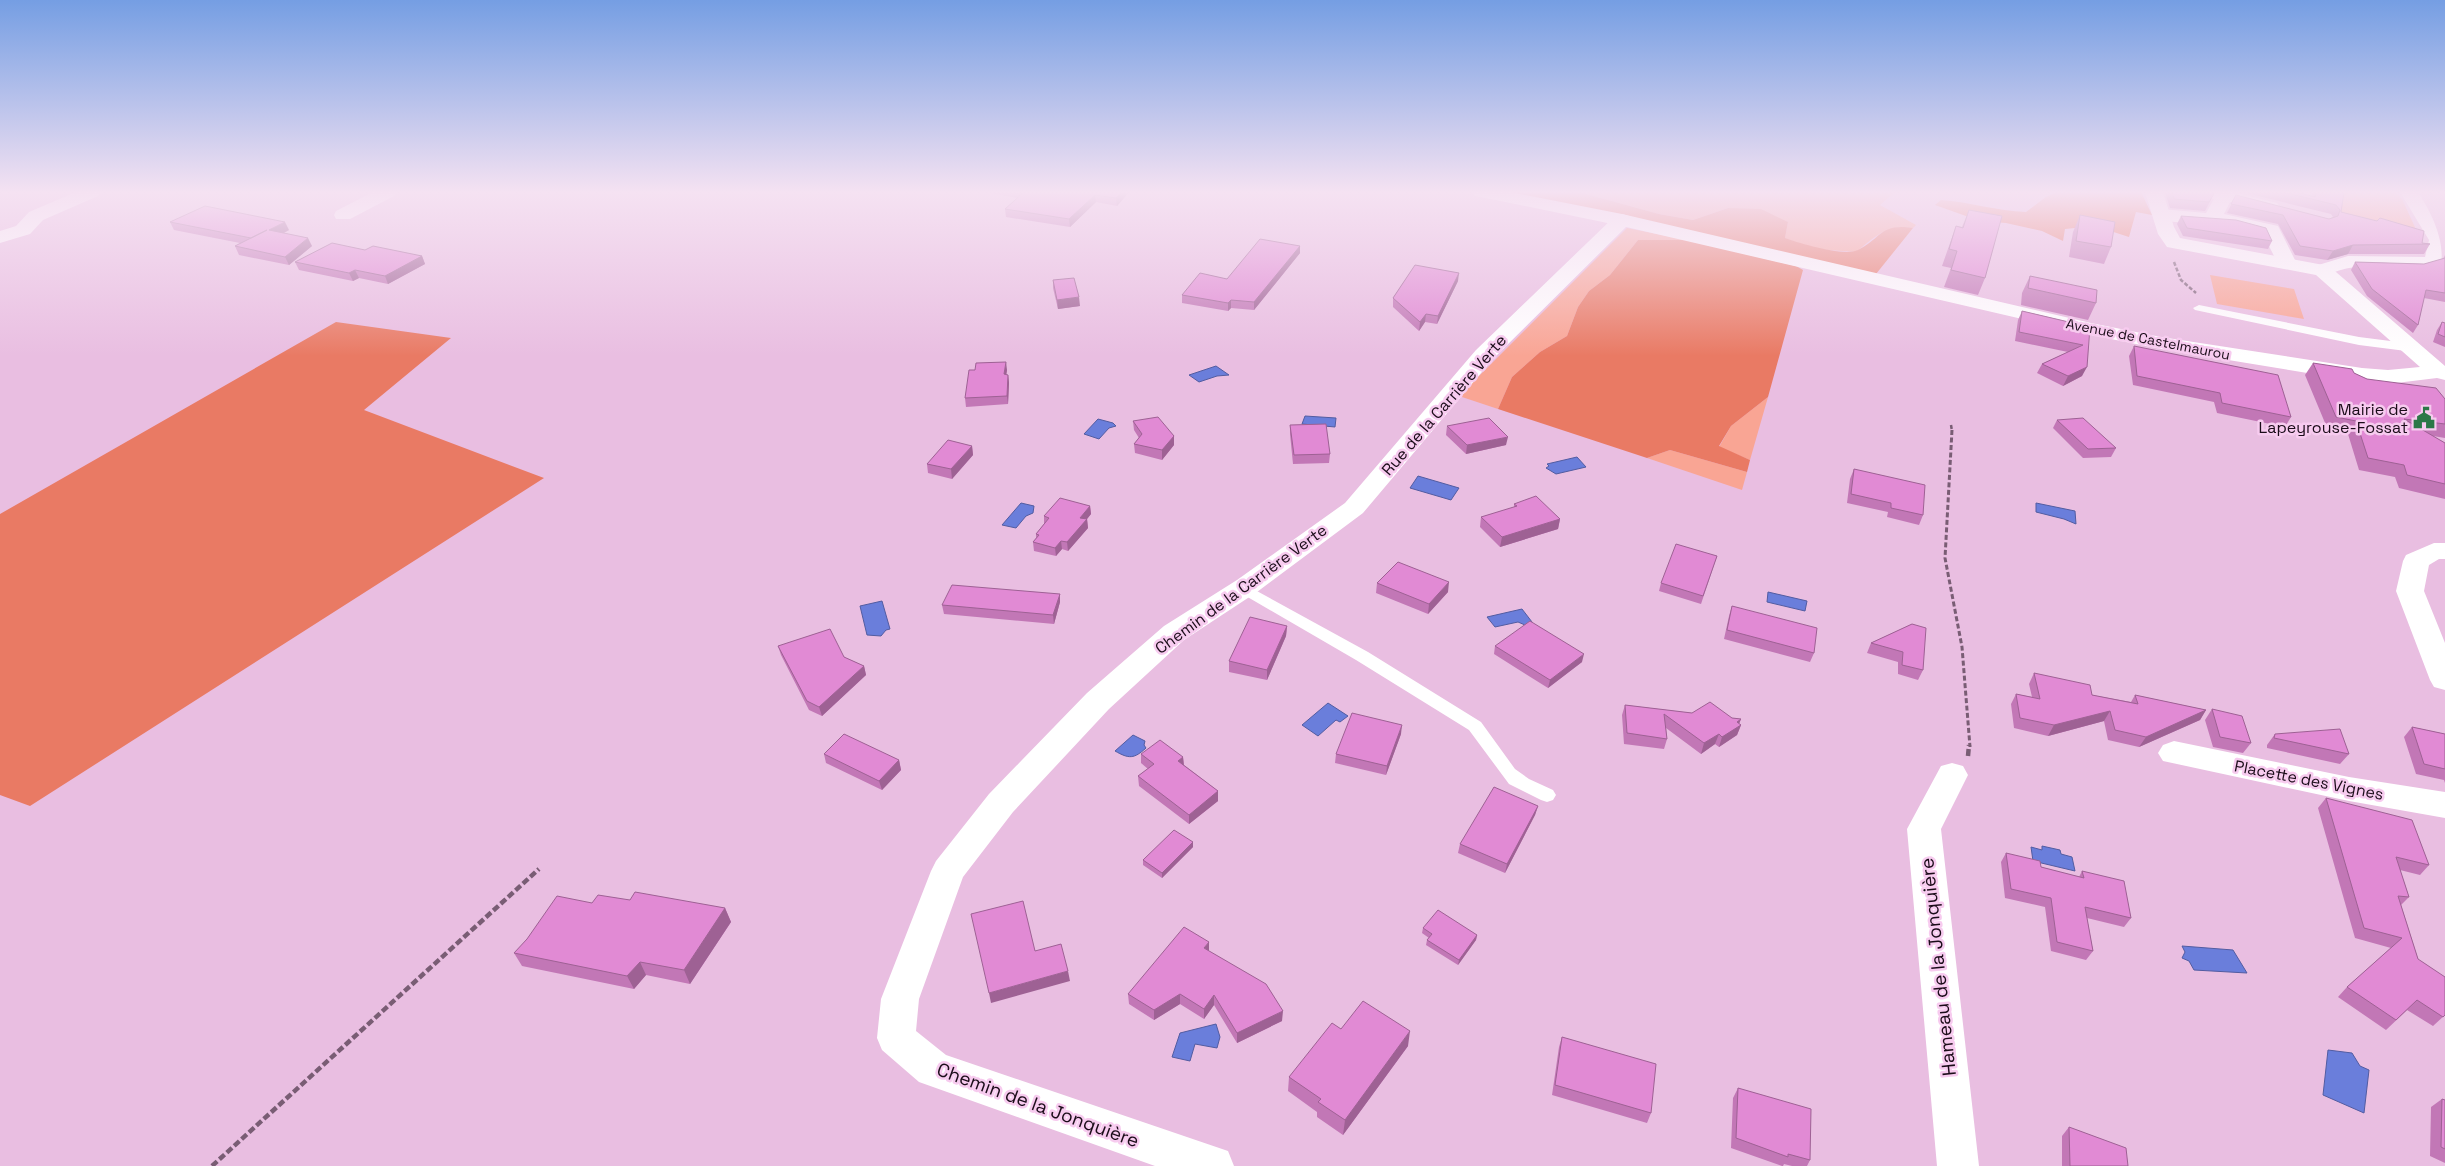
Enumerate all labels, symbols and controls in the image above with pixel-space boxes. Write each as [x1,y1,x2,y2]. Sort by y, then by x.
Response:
street label: Avenue de Castelmaurou [2064,314,2232,364]
street label: Rue de la Carrière Verte [1377,330,1511,480]
place label: Mairie de Lapeyrouse-Fossat [2259,399,2408,438]
public building icon: Mairie de Lapeyrouse-Fossat [2411,405,2437,431]
street label: Chemin de la Carrière Verte [1151,519,1331,659]
street label: Placette des Vignes [2233,755,2385,805]
street label: Hameau de la Jonquière [1914,857,1962,1077]
street label: Chemin de la Jonquière [933,1057,1143,1153]

